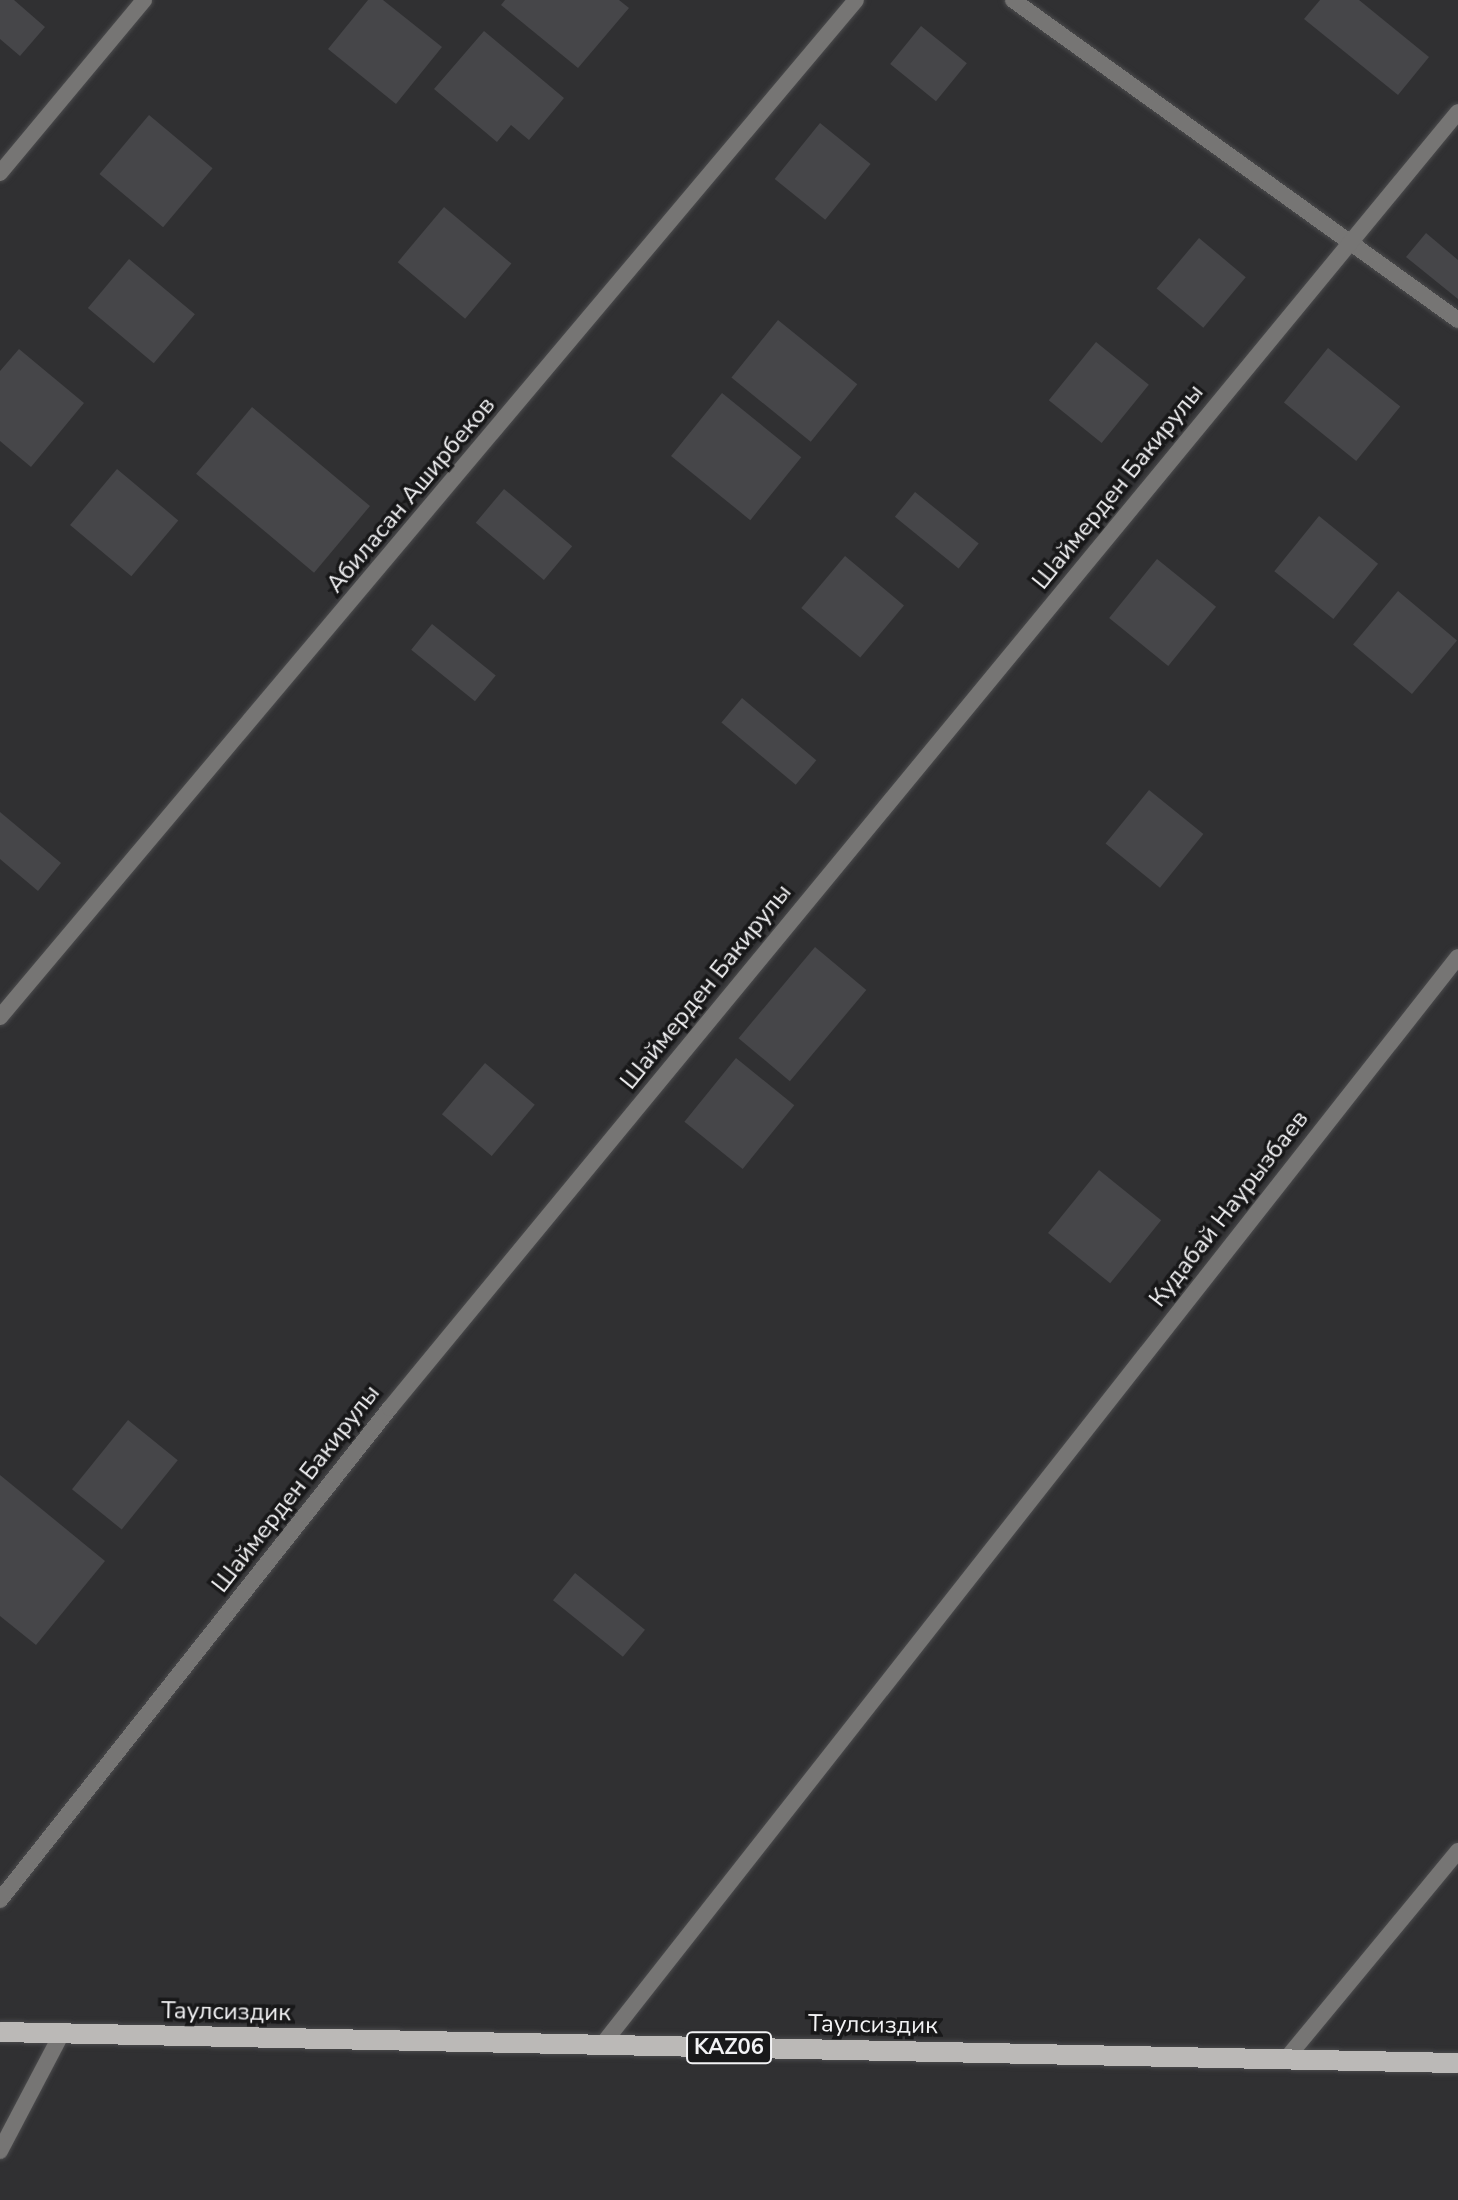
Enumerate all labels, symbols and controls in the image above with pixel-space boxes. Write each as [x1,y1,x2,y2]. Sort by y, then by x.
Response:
street label: Шаймерден Бакирулы [1026,379,1210,595]
street label: Абиласан Аширбеков [321,391,501,599]
street label: Шаймерден Бакирулы [614,879,798,1095]
street label: Кудабай Наурызбаев [1143,1105,1315,1313]
street label: Шаймерден Бакирулы [206,1380,386,1598]
street label: Таулсиздик [161,1996,291,2028]
street label: Таулсиздик [808,2009,938,2041]
road number: KAZ06 [685,2030,773,2066]

